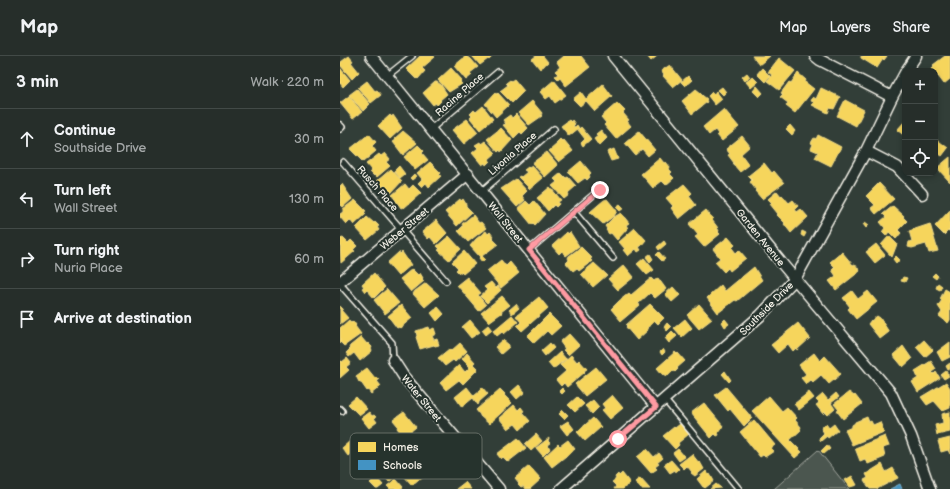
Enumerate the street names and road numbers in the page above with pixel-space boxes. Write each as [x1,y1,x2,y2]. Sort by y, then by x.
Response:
street label: Racine Place [433,70,486,119]
street label: Livonia Place [486,130,539,178]
street label: Rusch Place [354,163,400,214]
street label: Wall Street [485,200,525,245]
street label: Weber Street [378,205,431,253]
street label: Garden Avenue [733,207,787,269]
street label: Southside Drive [737,279,796,338]
street label: Water Street [399,373,444,424]

